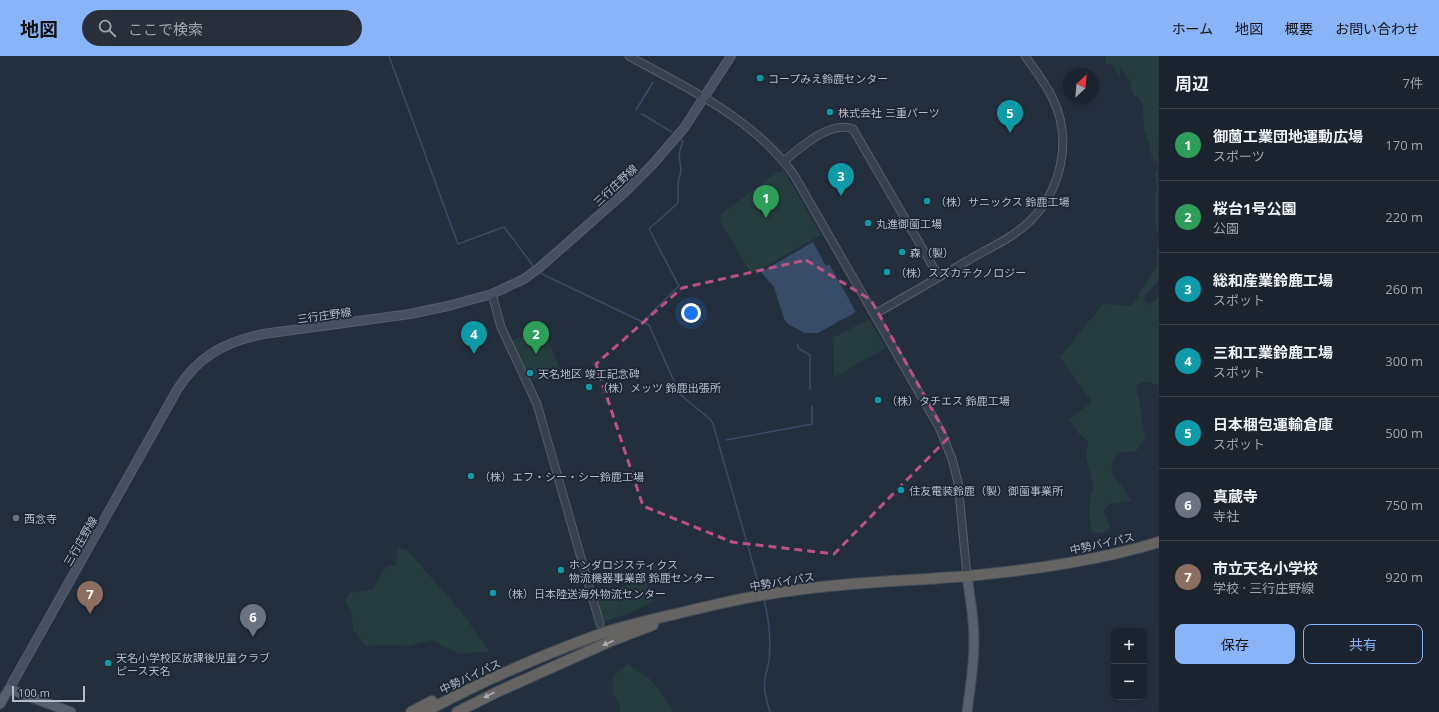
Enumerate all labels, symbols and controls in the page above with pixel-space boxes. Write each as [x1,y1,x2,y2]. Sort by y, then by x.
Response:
search box [82,10,362,46]
text: 地図 [20,16,58,42]
icon: search [96,17,118,39]
text: ここで検索 [128,19,203,39]
text: ホーム [1171,19,1213,38]
text: 地図 [1235,19,1263,38]
text: 概要 [1285,19,1313,38]
text: お問い合わせ [1335,19,1419,38]
north arrow [1063,68,1099,104]
place label: コープみえ鈴鹿センター [768,71,888,86]
text: 周辺 [1175,72,1209,95]
marker: コープみえ鈴鹿センター [755,73,765,83]
text: 7件 [1403,74,1423,92]
pin: 5 [997,100,1023,133]
place label: 株式会社 三重パーツ [838,105,940,120]
marker: 株式会社 三重パーツ [825,107,835,117]
text: 御薗工業団地運動広場 [1213,126,1363,146]
text: 1 [1184,136,1192,154]
text: 170 m [1385,136,1423,154]
text: スポーツ [1213,147,1265,165]
street label: 三行庄野線 [590,161,640,209]
pin: 3 [828,163,854,196]
pin: 1 [753,185,779,218]
place label: （株）サニックス 鈴鹿工場 [935,194,1070,209]
marker: （株）サニックス 鈴鹿工場 [922,196,932,206]
text: 桜台1号公園 [1213,198,1297,218]
text: 2 [1184,208,1192,226]
text: 220 m [1385,208,1423,226]
place label: 丸進御薗工場 [876,216,942,231]
marker: 丸進御薗工場 [863,218,873,228]
text: 公園 [1213,219,1239,237]
place label: 森（製） [910,245,954,260]
marker: 森（製） [897,247,907,257]
place label: （株）スズカテクノロジー [895,265,1026,280]
marker: （株）スズカテクノロジー [882,267,892,277]
text: 総和産業鈴鹿工場 [1213,270,1333,290]
text: 3 [1184,280,1192,298]
text: 260 m [1385,280,1423,298]
text: スポット [1213,291,1265,309]
your location [681,303,701,323]
street label: 三行庄野線 [296,304,352,326]
pin: 4 [461,321,487,354]
pin: 2 [523,321,549,354]
text: 三和工業鈴鹿工場 [1213,342,1333,362]
text: 4 [1184,352,1192,370]
text: 300 m [1385,352,1423,370]
text: スポット [1213,363,1265,381]
place label: 天名地区 竣工記念碑 [538,366,640,381]
marker: 天名地区 竣工記念碑 [525,368,535,378]
place label: （株）メッツ 鈴鹿出張所 [597,380,722,395]
marker: （株）メッツ 鈴鹿出張所 [584,382,594,392]
place label: （株）タチエス 鈴鹿工場 [886,393,1010,408]
marker: （株）タチエス 鈴鹿工場 [873,395,883,405]
text: 日本梱包運輸倉庫 [1213,414,1333,434]
text: 5 [1184,424,1192,442]
text: 500 m [1385,424,1423,442]
text: スポット [1213,435,1265,453]
place label: （株）エフ・シー・シー鈴鹿工場 [479,469,644,484]
marker: （株）エフ・シー・シー鈴鹿工場 [466,471,476,481]
place label: 住友電装鈴鹿（製）御薗事業所 [909,483,1064,498]
marker: 住友電装鈴鹿（製）御薗事業所 [896,485,906,495]
text: 真蔵寺 [1213,486,1258,506]
text: 6 [1184,496,1192,514]
text: 750 m [1385,496,1423,514]
text: 寺社 [1213,507,1239,525]
place label: 西念寺 [24,511,57,526]
marker: 西念寺 [11,513,21,523]
street label: 三行庄野線 [60,513,100,569]
street label: 中勢バイパス [1068,529,1136,557]
place label: ホンダロジスティクス 物流機器事業部 鈴鹿センター [569,557,715,585]
text: 市立天名小学校 [1213,558,1318,578]
marker: ホンダロジスティクス 物流機器事業部 鈴鹿センター [556,565,566,575]
street label: 中勢バイパス [748,568,816,594]
text: 7 [1184,568,1192,586]
text: 920 m [1385,568,1423,586]
text: 学校 · 三行庄野線 [1213,579,1314,597]
pin: 7 [77,581,103,614]
place label: （株）日本陸送海外物流センター [501,586,666,601]
marker: （株）日本陸送海外物流センター [488,588,498,598]
pin: 6 [240,604,266,637]
button: 保存 [1175,624,1295,664]
button: 共有 [1303,624,1423,664]
map controls [1111,628,1147,700]
button: + [1111,628,1147,664]
one-way arrow [602,639,614,646]
place label: 天名小学校区放課後児童クラブ ピース天名 [116,650,270,678]
street label: 中勢バイパス [437,655,503,697]
marker: 天名小学校区放課後児童クラブ ピース天名 [103,658,113,668]
button: − [1111,664,1147,700]
scale bar [12,684,85,703]
text: 100 m [18,685,50,700]
one-way arrow [483,692,495,699]

